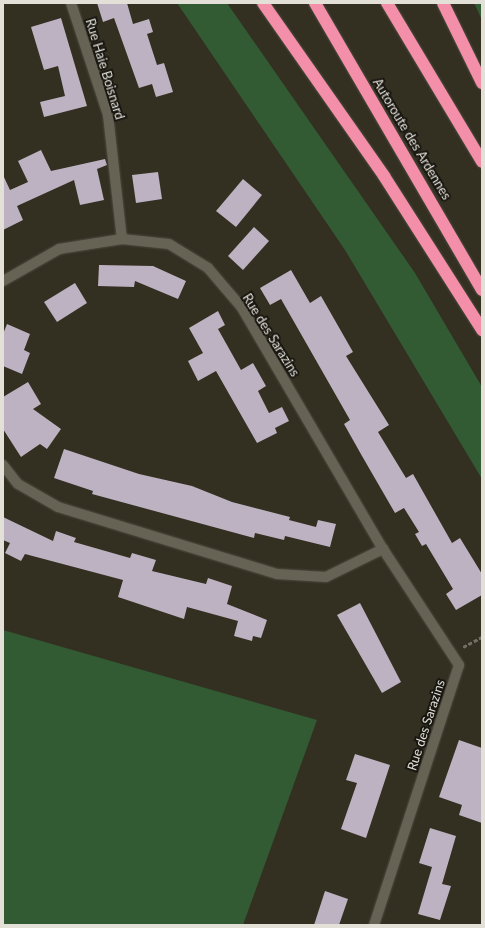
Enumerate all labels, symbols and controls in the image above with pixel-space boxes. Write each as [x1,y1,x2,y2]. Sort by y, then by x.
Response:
street label: Rue Haie Boisnard [82,17,128,121]
street label: Autoroute des Ardennes [369,75,455,203]
street label: Rue des Sarazins [239,291,303,379]
street label: Rue des Sarazins [404,678,448,772]

